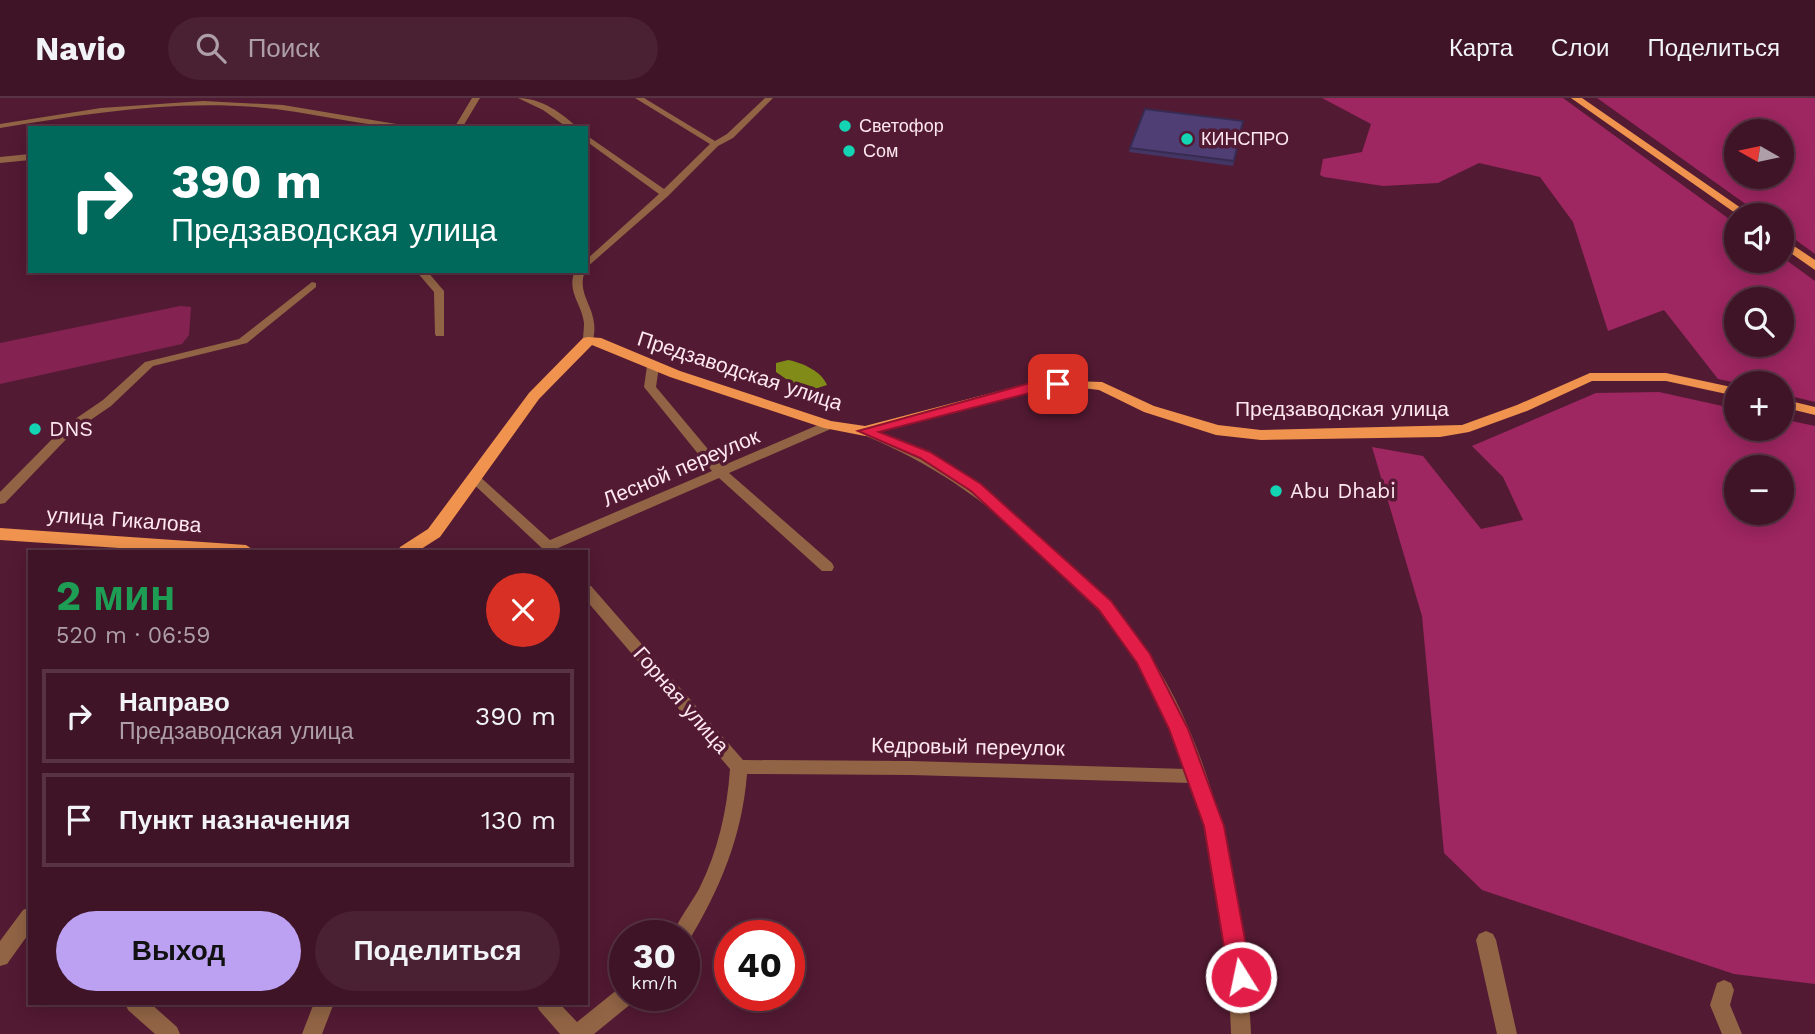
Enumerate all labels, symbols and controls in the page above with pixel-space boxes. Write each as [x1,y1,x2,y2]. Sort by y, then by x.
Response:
search box [168,17,658,80]
text: Navio [35,29,126,68]
icon: search [192,29,230,67]
text: Поиск [248,33,320,63]
text: Карта [1449,34,1513,62]
text: Слои [1551,34,1609,62]
text: Поделиться [1647,34,1780,62]
place label: Светофор [859,115,944,136]
marker: Светофор [837,118,853,134]
north arrow [1724,119,1794,189]
map controls [1724,119,1794,525]
place label: КИНСПРО [1201,128,1289,149]
marker: КИНСПРО [1179,131,1195,147]
place label: Сом [863,140,898,161]
marker: Сом [841,143,857,159]
text: 390 m [171,152,322,210]
icon: right [56,154,147,245]
button: sound [1724,203,1794,273]
text: Предзаводская улица [171,211,497,249]
button: search [1724,287,1794,357]
street label: Предзаводская улица [635,326,846,416]
pin [1028,354,1088,414]
icon: arrive [1039,365,1077,403]
button: + [1724,371,1794,441]
street label: Предзаводская улица [1235,396,1449,421]
place label: DNS [49,416,93,441]
marker: DNS [27,421,43,437]
street label: Лесной переулок [599,423,764,512]
button: − [1724,455,1794,525]
place label: Abu Dhabi [1290,478,1396,503]
marker: Abu Dhabi [1268,483,1284,499]
street label: улица Гикалова [46,502,202,537]
text: 2 мин [56,571,175,620]
button: close [486,573,560,647]
text: 520 m · 06:59 [56,622,210,649]
street label: Горная улица [628,641,735,758]
text: Направо [119,687,230,717]
icon: right [60,697,98,735]
text: 390 m [475,701,556,731]
text: Предзаводская улица [119,718,353,745]
street label: Кедровый переулок [871,732,1066,761]
icon: arrive [60,801,98,839]
text: Пункт назначения [119,805,350,835]
text: 130 m [481,805,556,835]
button: Выход [56,911,301,991]
button: Поделиться [315,911,560,991]
speed limit sign: 40 [714,920,805,1011]
text: 30 [633,935,676,977]
position arrow [1204,940,1278,1014]
text: km/h [631,972,678,993]

